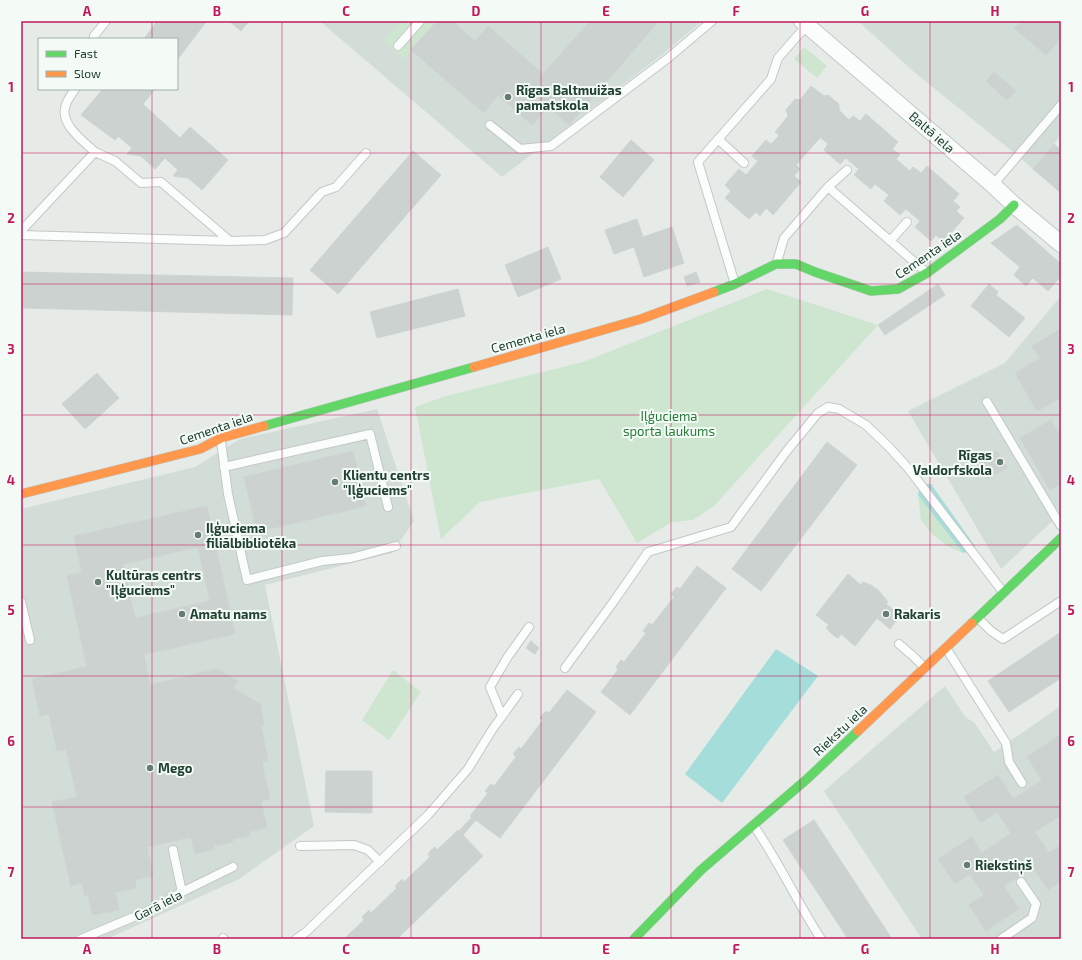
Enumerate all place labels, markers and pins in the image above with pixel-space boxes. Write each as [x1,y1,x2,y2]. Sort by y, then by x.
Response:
place label: Rīgas Baltmuižas pamatskola [516,82,622,113]
marker: Rīgas Baltmuižas pamatskola [503,92,513,102]
place label: Rīgas Valdorfskola [913,447,992,478]
marker: Rīgas Valdorfskola [995,457,1005,467]
place label: Klientu centrs "Iļģuciems" [343,467,430,500]
marker: Klientu centrs "Iļģuciems" [330,477,340,487]
place label: Iļģuciema filiālbibliotēka [206,520,296,551]
marker: Iļģuciema filiālbibliotēka [193,530,203,540]
place label: Kultūras centrs "Iļģuciems" [106,567,201,600]
marker: Kultūras centrs "Iļģuciems" [93,577,103,587]
place label: Amatu nams [190,606,267,622]
place label: Rakaris [894,606,941,622]
marker: Amatu nams [177,609,187,619]
marker: Rakaris [881,609,891,619]
place label: Mego [158,760,193,776]
marker: Mego [145,763,155,773]
place label: Riekstiņš [975,857,1032,875]
marker: Riekstiņš [962,860,972,870]

